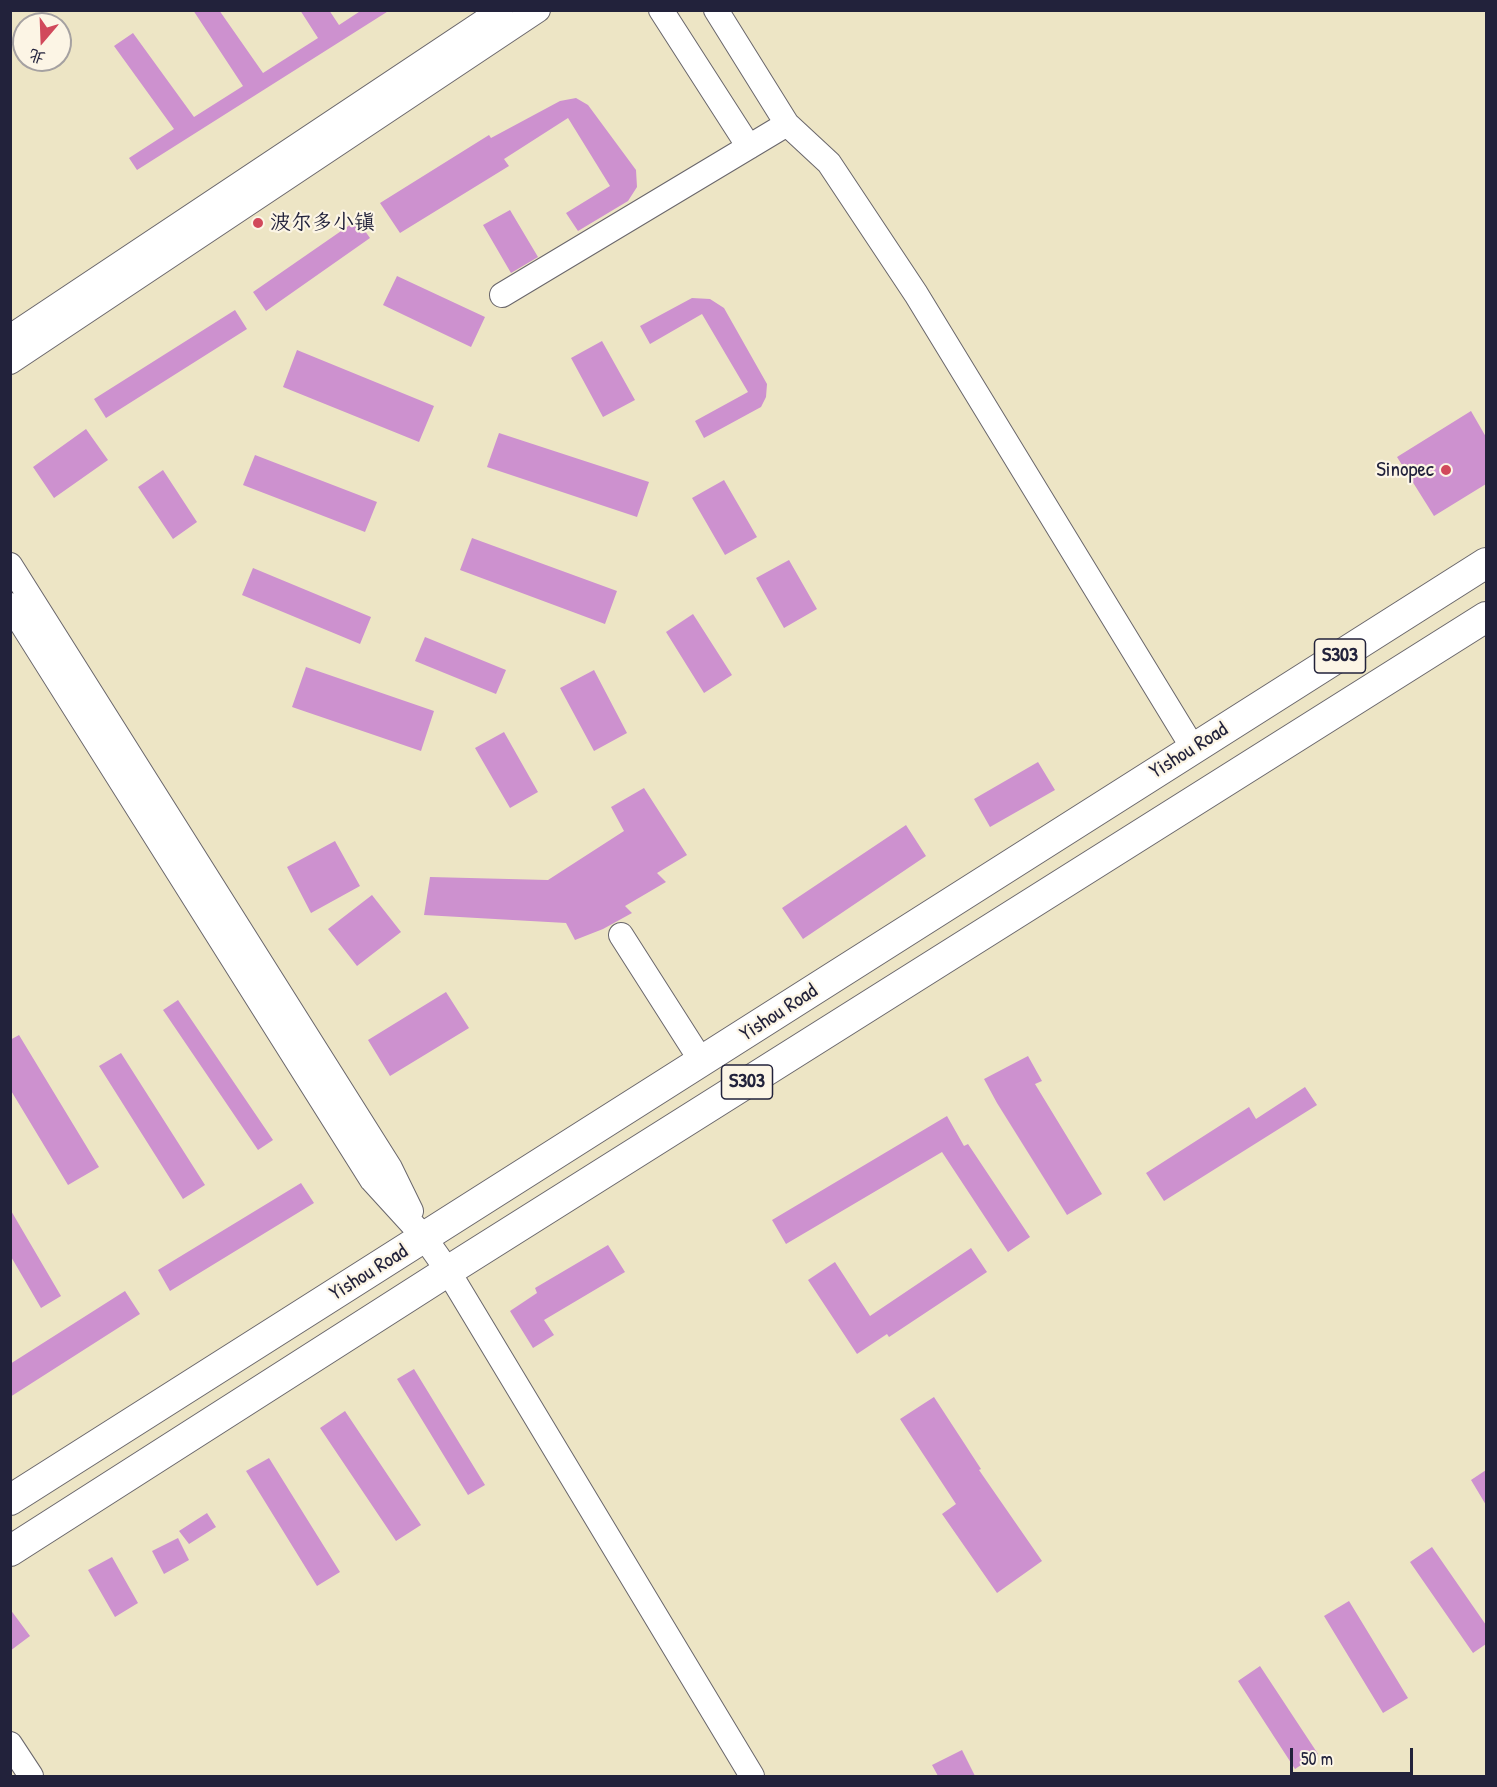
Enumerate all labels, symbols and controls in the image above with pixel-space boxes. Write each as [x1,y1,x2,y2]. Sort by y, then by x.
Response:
north arrow [12,12,72,72]
text: 北 [26,44,48,70]
place label: 波尔多小镇 [270,210,375,236]
marker: 波尔多小镇 [251,216,265,230]
place label: Sinopec [1376,457,1434,483]
marker: Sinopec [1439,463,1453,477]
road number: S303 [1314,639,1366,673]
street label: Yishou Road [1145,717,1233,785]
street label: Yishou Road [736,979,822,1047]
road number: S303 [722,1065,772,1099]
street label: Yishou Road [325,1239,413,1307]
scale bar [1293,1736,1416,1774]
text: 50 m [1301,1746,1333,1771]

